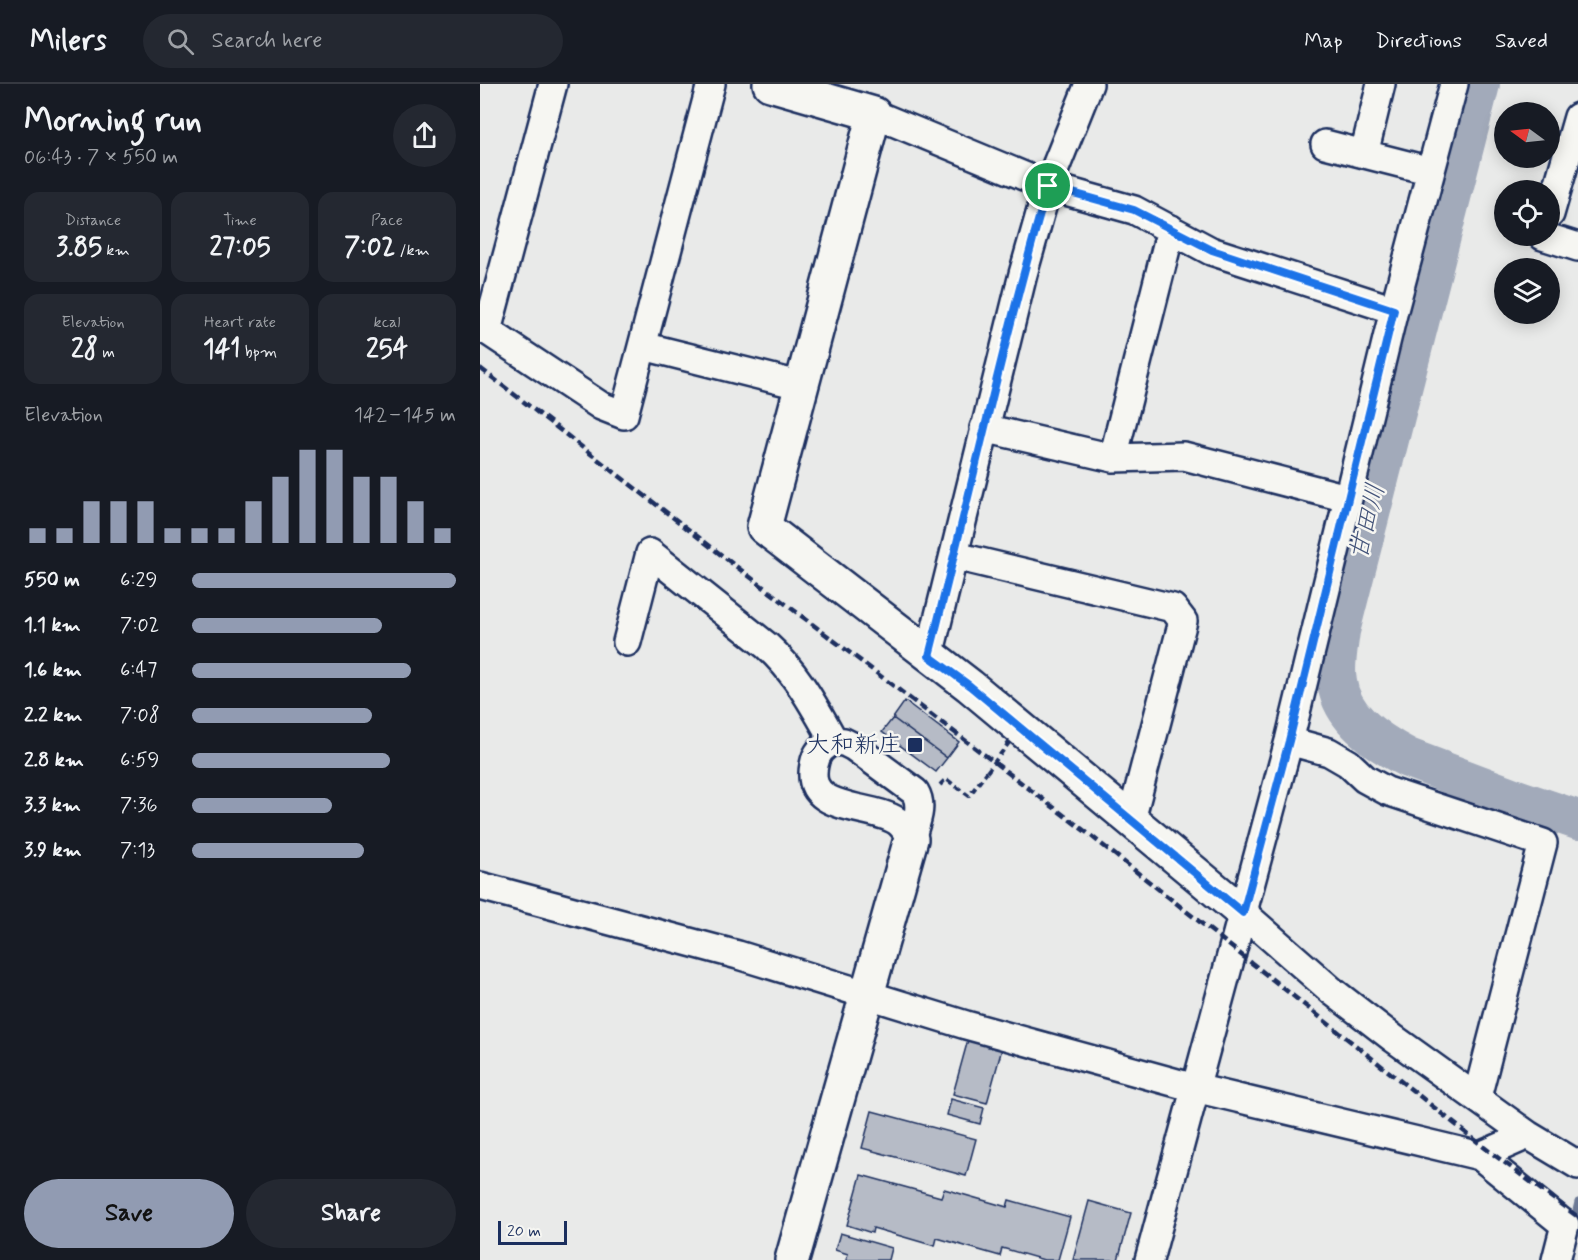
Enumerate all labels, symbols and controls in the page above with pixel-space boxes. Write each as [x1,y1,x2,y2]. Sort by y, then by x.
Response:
search box [143,14,563,68]
text: Milers [30,23,107,60]
icon: search [164,25,197,58]
text: Search here [212,27,322,55]
text: Map [1304,27,1343,55]
text: Directions [1376,27,1462,55]
text: Saved [1495,27,1548,55]
text: Morning run [24,99,202,143]
north arrow [1494,102,1560,168]
map controls [1494,102,1560,324]
button: share [393,104,456,167]
text: 06:43 · 7 × 550 m [24,144,178,171]
pin [1022,160,1073,211]
icon: arrive [1031,169,1064,202]
button: locate [1494,180,1560,246]
text: Distance [65,210,121,231]
text: Time [223,210,257,231]
text: Pace [371,210,403,231]
text: 3.85 [56,231,102,265]
text: 27:05 [209,231,271,265]
text: 7:02 [344,231,395,265]
text: km [102,240,130,261]
text: /km [395,240,430,261]
button: layers [1494,258,1560,324]
text: Elevation [62,312,125,333]
text: Heart rate [204,312,276,333]
text: kcal [374,312,400,333]
text: 28 [71,333,98,367]
text: 141 [203,333,240,367]
text: 254 [366,333,408,367]
text: m [98,342,115,363]
text: bpm [240,342,277,363]
text: Elevation [24,402,103,429]
text: 142–145 m [354,402,456,429]
water label: 甘田川 [1342,480,1394,564]
text: 550 m [24,567,80,594]
text: 6:29 [120,567,157,594]
text: 1.1 km [24,612,81,639]
text: 7:02 [120,612,159,639]
text: 1.6 km [24,657,82,684]
text: 6:47 [120,657,157,684]
text: 2.2 km [24,702,82,729]
text: 7:08 [120,702,160,729]
place label: 大和新庄 [806,730,902,761]
marker: 大和新庄 [906,736,924,754]
text: 2.8 km [24,747,84,774]
text: 6:59 [120,747,160,774]
text: 3.3 km [24,792,81,819]
text: 7:36 [120,792,158,819]
text: 3.9 km [24,837,82,864]
text: 7:13 [120,837,155,864]
button: Save [24,1179,234,1248]
button: Share [246,1179,456,1248]
scale bar [498,1218,567,1246]
text: 20 m [507,1221,541,1242]

